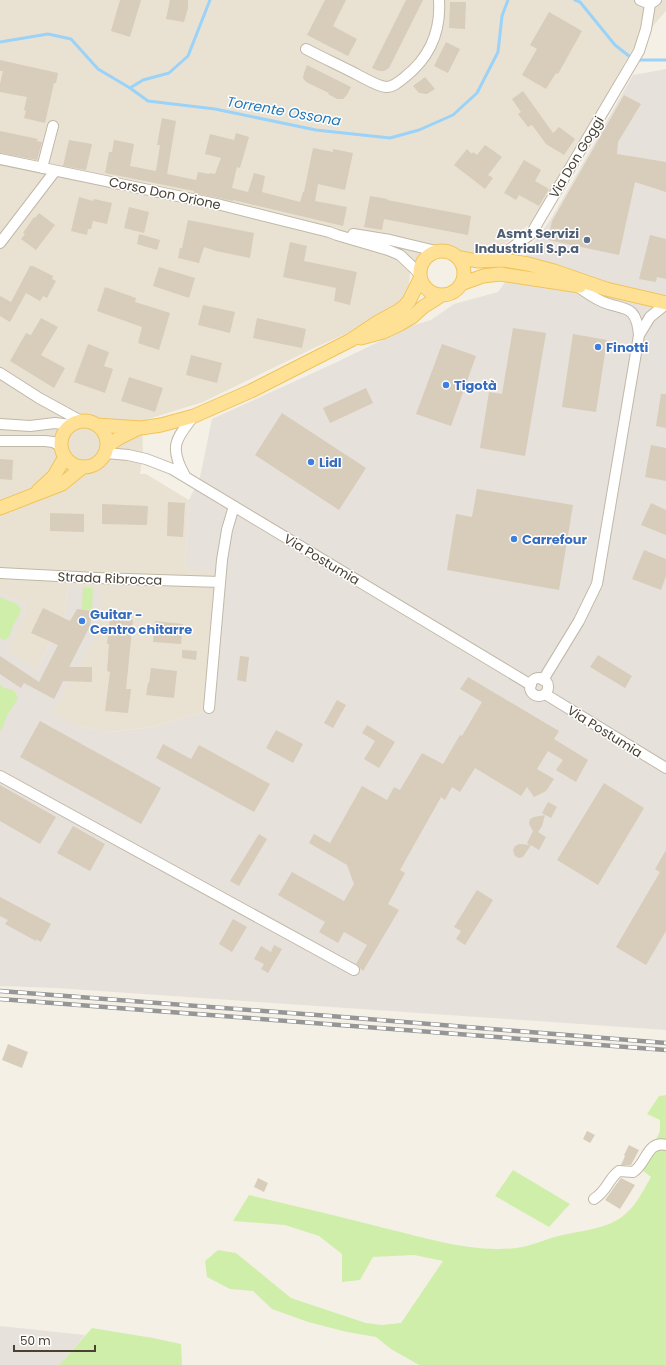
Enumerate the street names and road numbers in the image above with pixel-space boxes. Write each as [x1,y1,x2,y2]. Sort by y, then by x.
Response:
street label: Via Don Goggi [544,113,608,202]
street label: Corso Don Orione [107,172,223,215]
street label: Via Postumia [280,529,363,590]
street label: Strada Ribrocca [57,567,163,590]
street label: Via Postumia [564,701,646,762]

